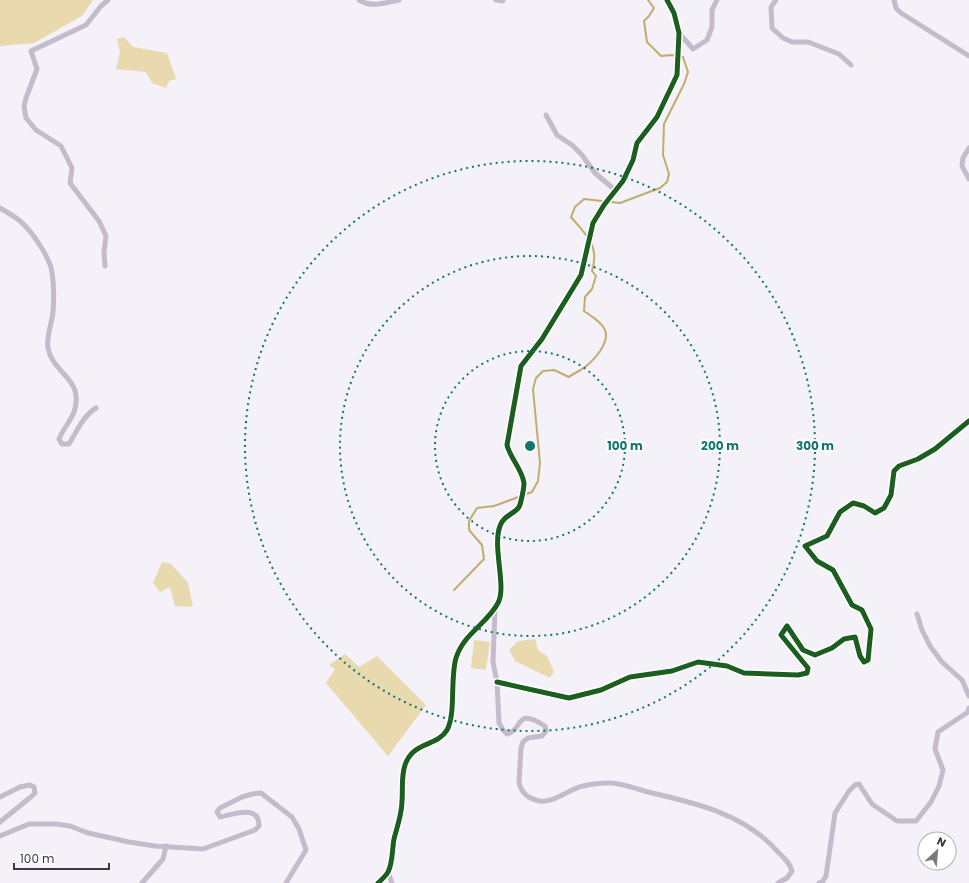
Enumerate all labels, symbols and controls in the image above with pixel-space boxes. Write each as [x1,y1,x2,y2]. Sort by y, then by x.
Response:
text: 100 m [607,437,643,454]
text: 200 m [701,437,739,454]
text: 300 m [796,437,834,454]
centre of rings [523,439,537,453]
north arrow [917,831,957,871]
text: N [934,833,949,851]
scale bar [14,845,109,871]
text: 100 m [20,850,54,867]

